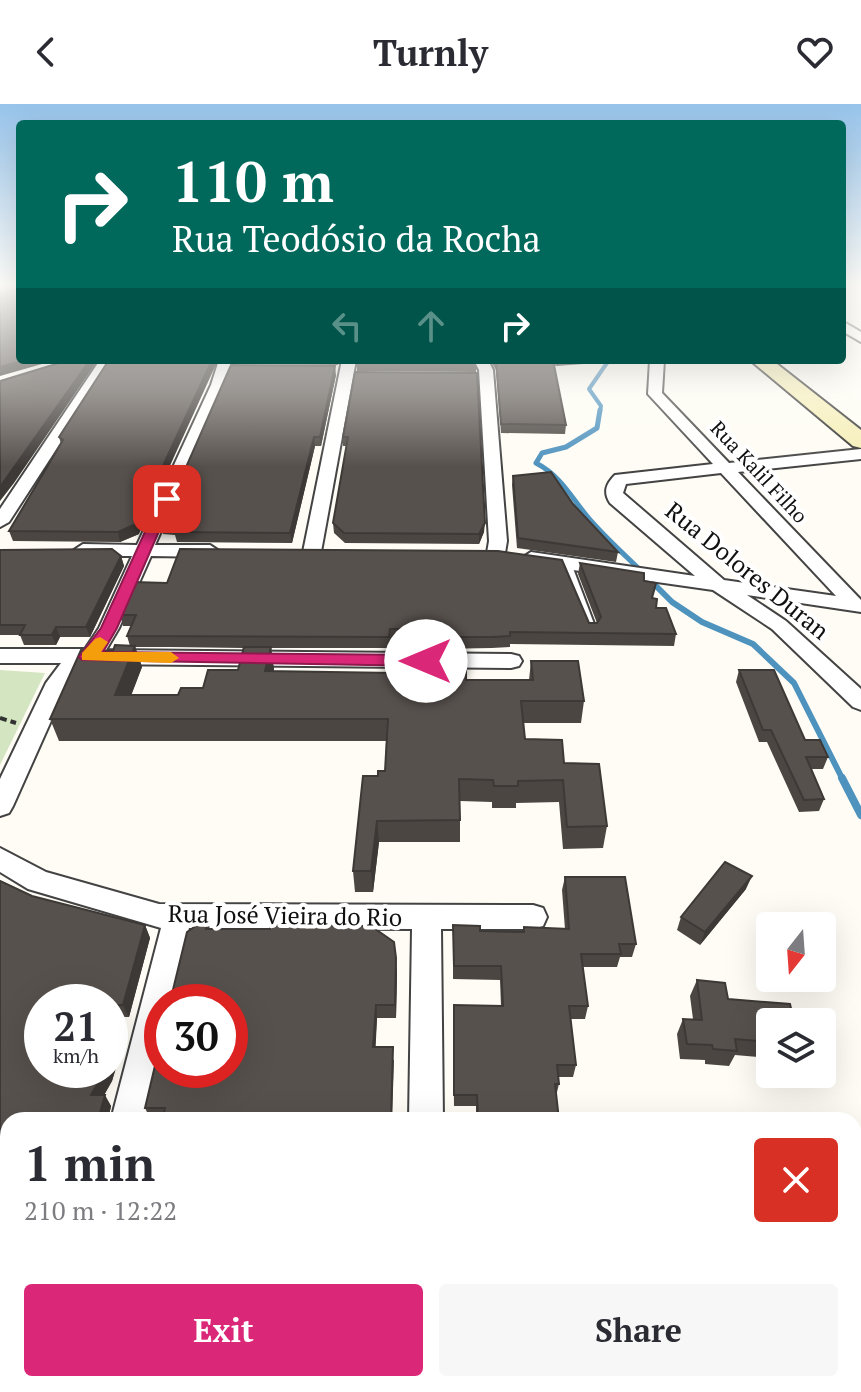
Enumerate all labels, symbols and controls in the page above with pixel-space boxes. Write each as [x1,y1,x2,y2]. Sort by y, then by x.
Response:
text: Turnly [373,29,488,76]
icon: back [24,30,68,74]
icon: heart [793,30,837,74]
text: 110 m [172,144,334,218]
icon: right [40,152,144,256]
text: Rua Teodósio da Rocha [172,215,541,262]
icon: left [325,304,369,348]
icon: ahead [409,304,453,348]
icon: right [493,304,537,348]
street label: Rua Kalil Filho [705,415,814,529]
pin [133,465,201,533]
icon: arrive [145,477,189,521]
street label: Rua Dolores Duran [659,494,836,646]
position arrow [384,619,468,703]
street label: Rua José Vieira do Rio [168,897,402,933]
north arrow [756,912,836,992]
map controls [756,912,836,1088]
speed limit sign: 30 [144,984,248,1088]
text: 21 [53,999,99,1052]
button: layers [756,1008,836,1088]
text: km/h [53,1042,99,1069]
text: 1 min [24,1131,155,1195]
button: close [754,1138,838,1222]
text: 210 m · 12:22 [24,1193,177,1227]
button: Exit [24,1284,423,1376]
button: Share [439,1284,838,1376]

